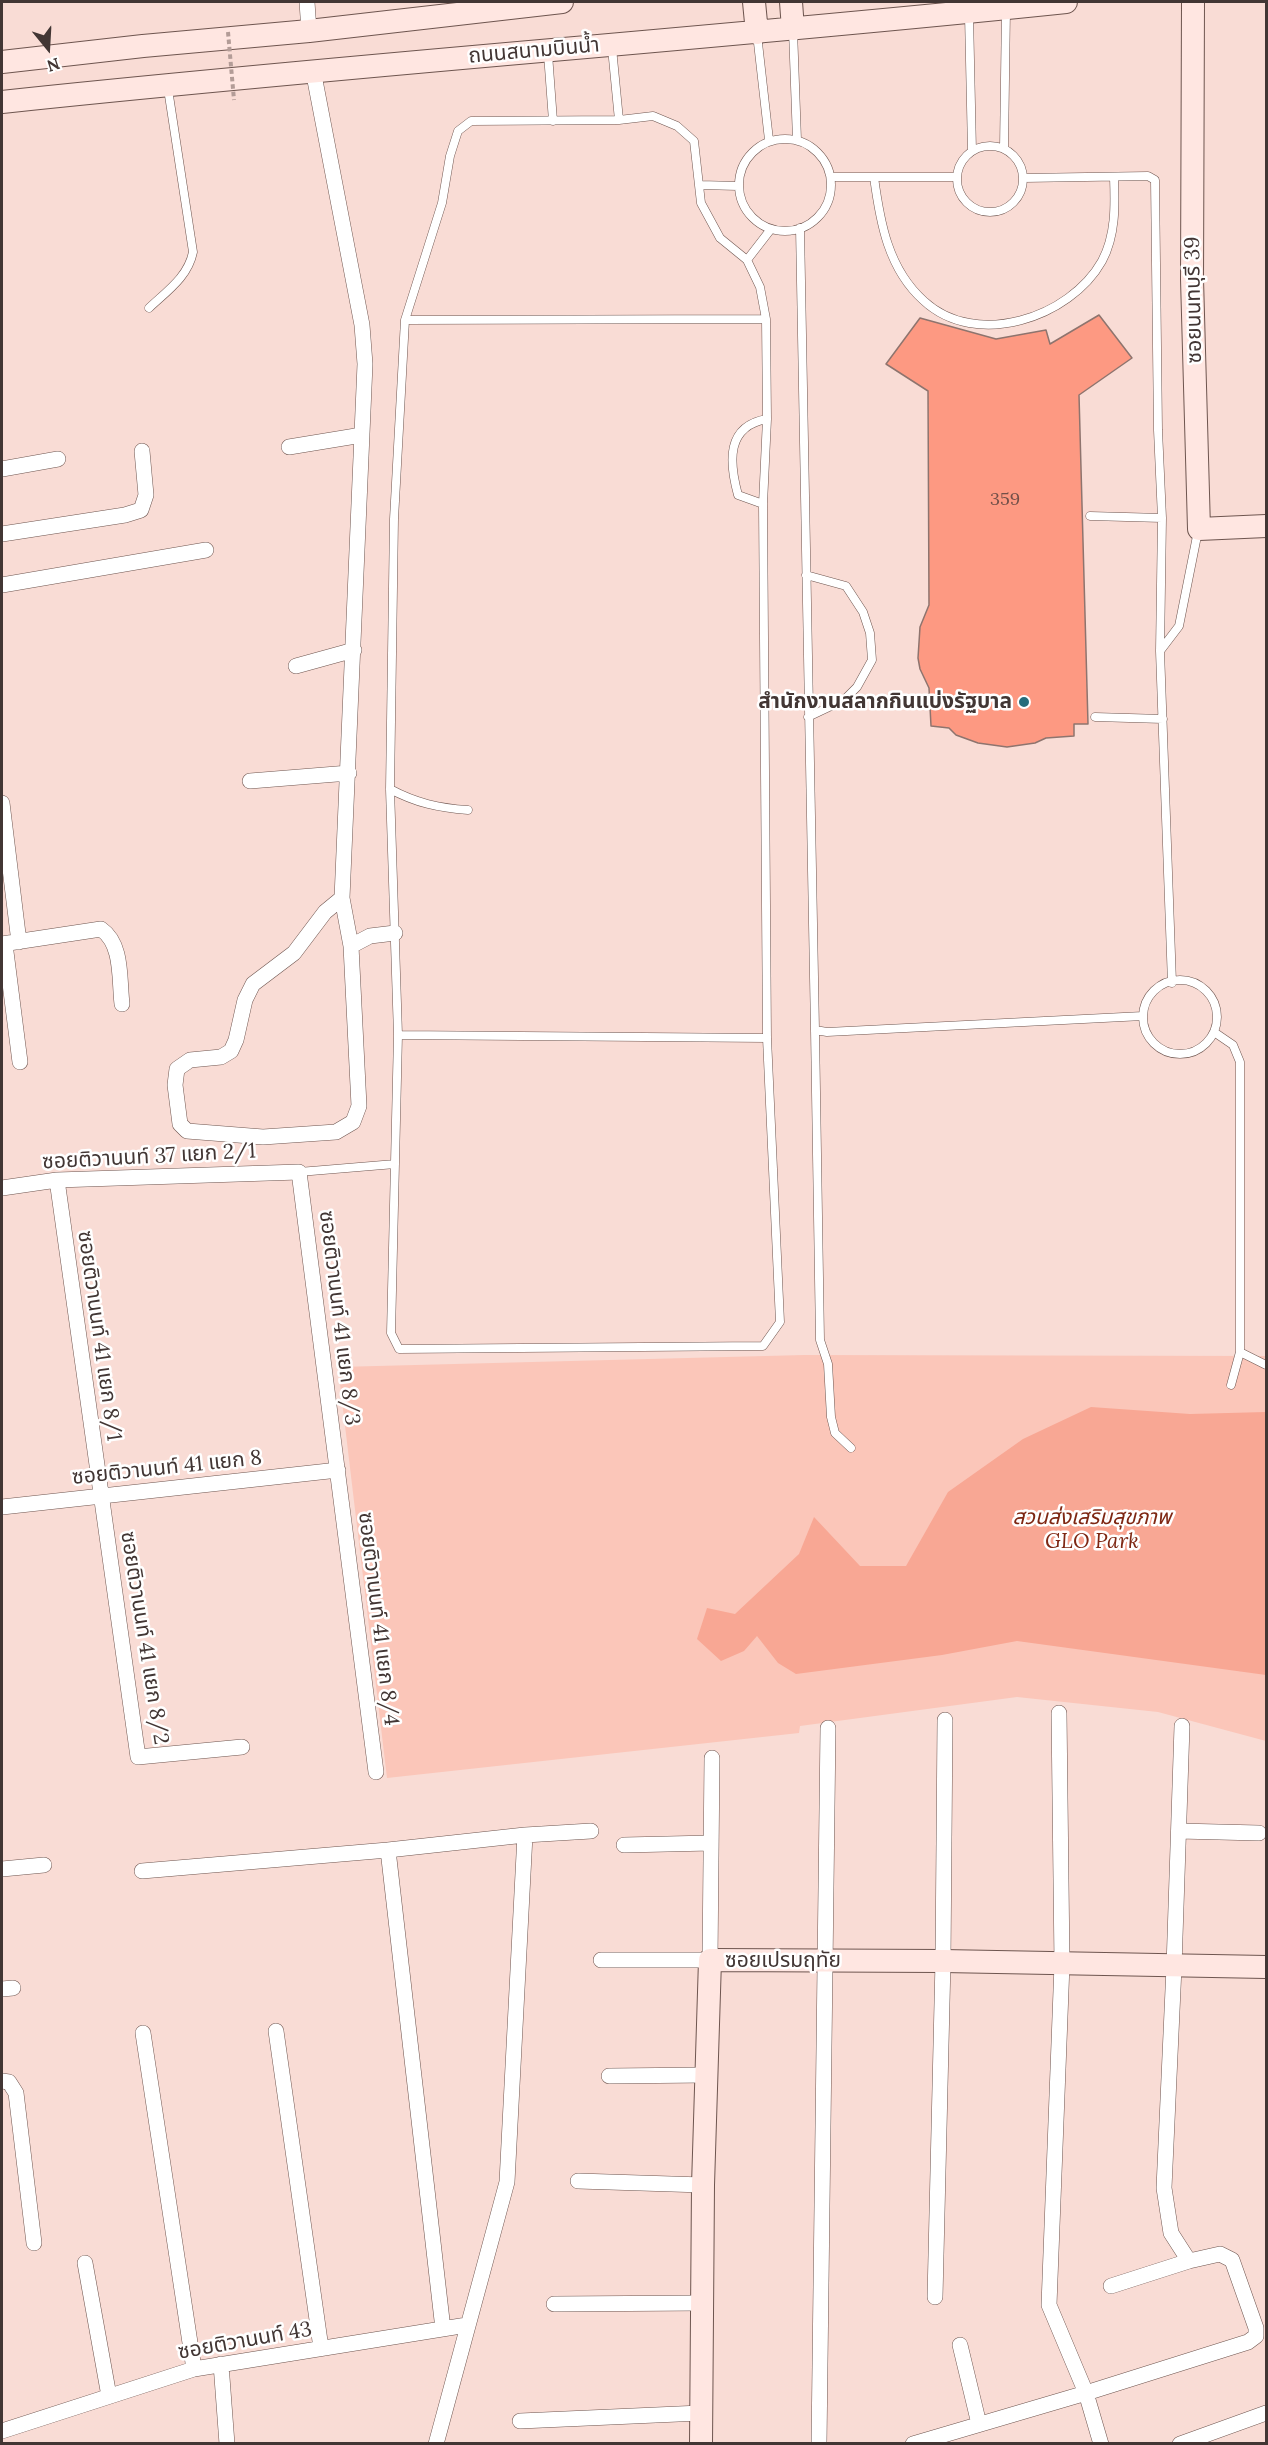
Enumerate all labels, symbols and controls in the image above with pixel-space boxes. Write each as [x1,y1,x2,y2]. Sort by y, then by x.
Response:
north arrow [18,18,78,78]
street label: ถนนสนามบินน้ำ [467,33,601,69]
text: N [45,54,63,77]
street label: ซอยนนทบุรี 39 [1180,236,1208,364]
house number: 359 [990,489,1020,511]
place label: สำนักงานสลากกินแบ่งรัฐบาล [758,689,1012,715]
marker: สำนักงานสลากกินแบ่งรัฐบาล [1017,695,1031,709]
street label: ซอยติวานนท์ 37 แยก 2/1 [42,1139,256,1175]
street label: ซอยติวานนท์ 41 แยก 8/3 [313,1209,365,1427]
street label: ซอยติวานนท์ 41 แยก 8/1 [72,1229,126,1443]
street label: ซอยติวานนท์ 41 แยก 8 [71,1446,263,1490]
park label: สวนส่งเสริมสุขภาพ GLO Park [1013,1505,1171,1555]
street label: ซอยติวานนท์ 41 แยก 8/4 [352,1511,404,1727]
street label: ซอยติวานนท์ 41 แยก 8/2 [115,1529,173,1747]
street label: ซอยเปรมฤทัย [725,1948,841,1974]
street label: ซอยติวานนท์ 43 [176,2317,314,2365]

